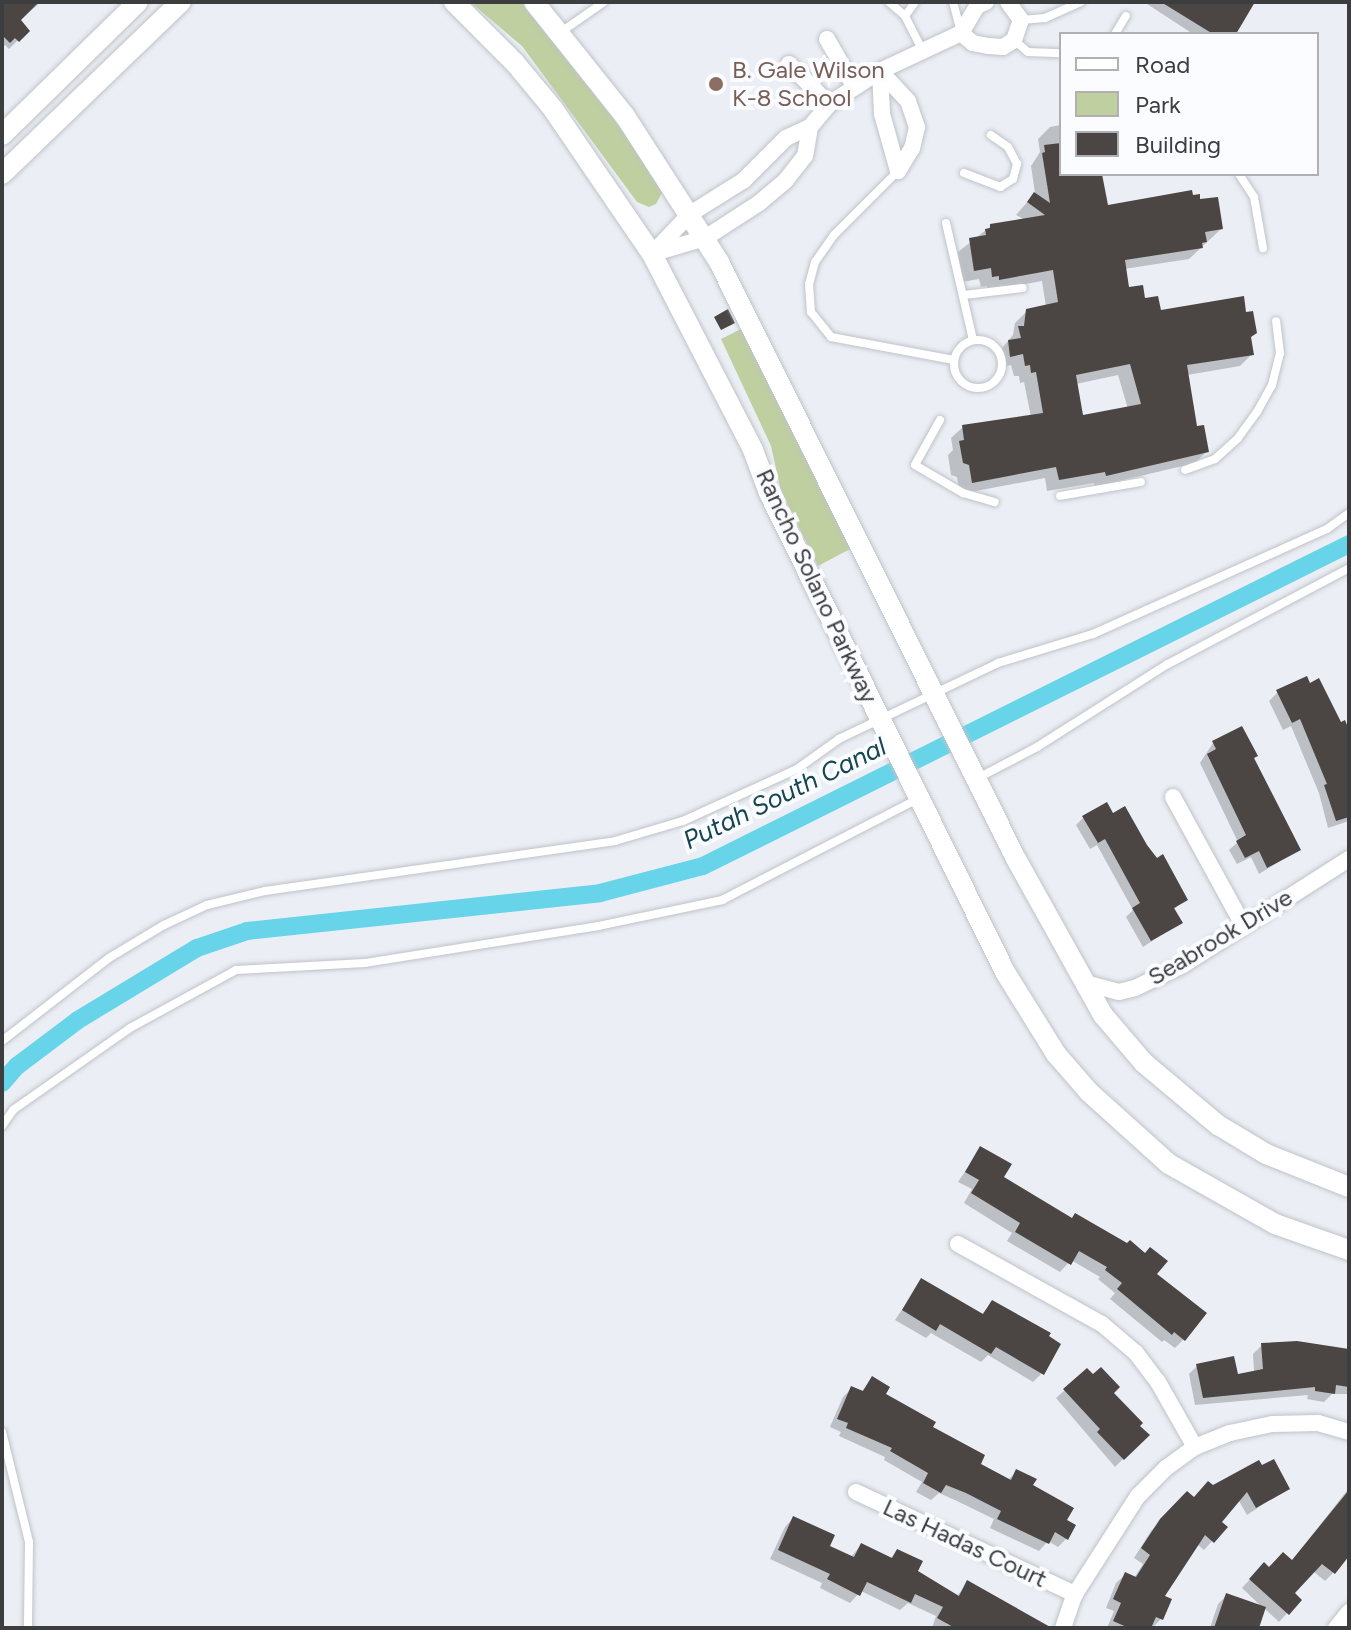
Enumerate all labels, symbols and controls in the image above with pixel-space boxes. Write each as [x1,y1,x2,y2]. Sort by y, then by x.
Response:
legend [1059,32,1319,176]
text: Road [1135,50,1190,79]
place label: B. Gale Wilson K-8 School [732,56,885,112]
marker: B. Gale Wilson K-8 School [707,75,725,93]
text: Park [1135,90,1181,119]
text: Building [1135,130,1221,159]
street label: Rancho Solano Parkway [750,464,884,708]
water label: Putah South Canal [678,731,892,857]
street label: Seabrook Drive [1143,883,1297,991]
street label: Las Hadas Court [879,1492,1051,1594]

